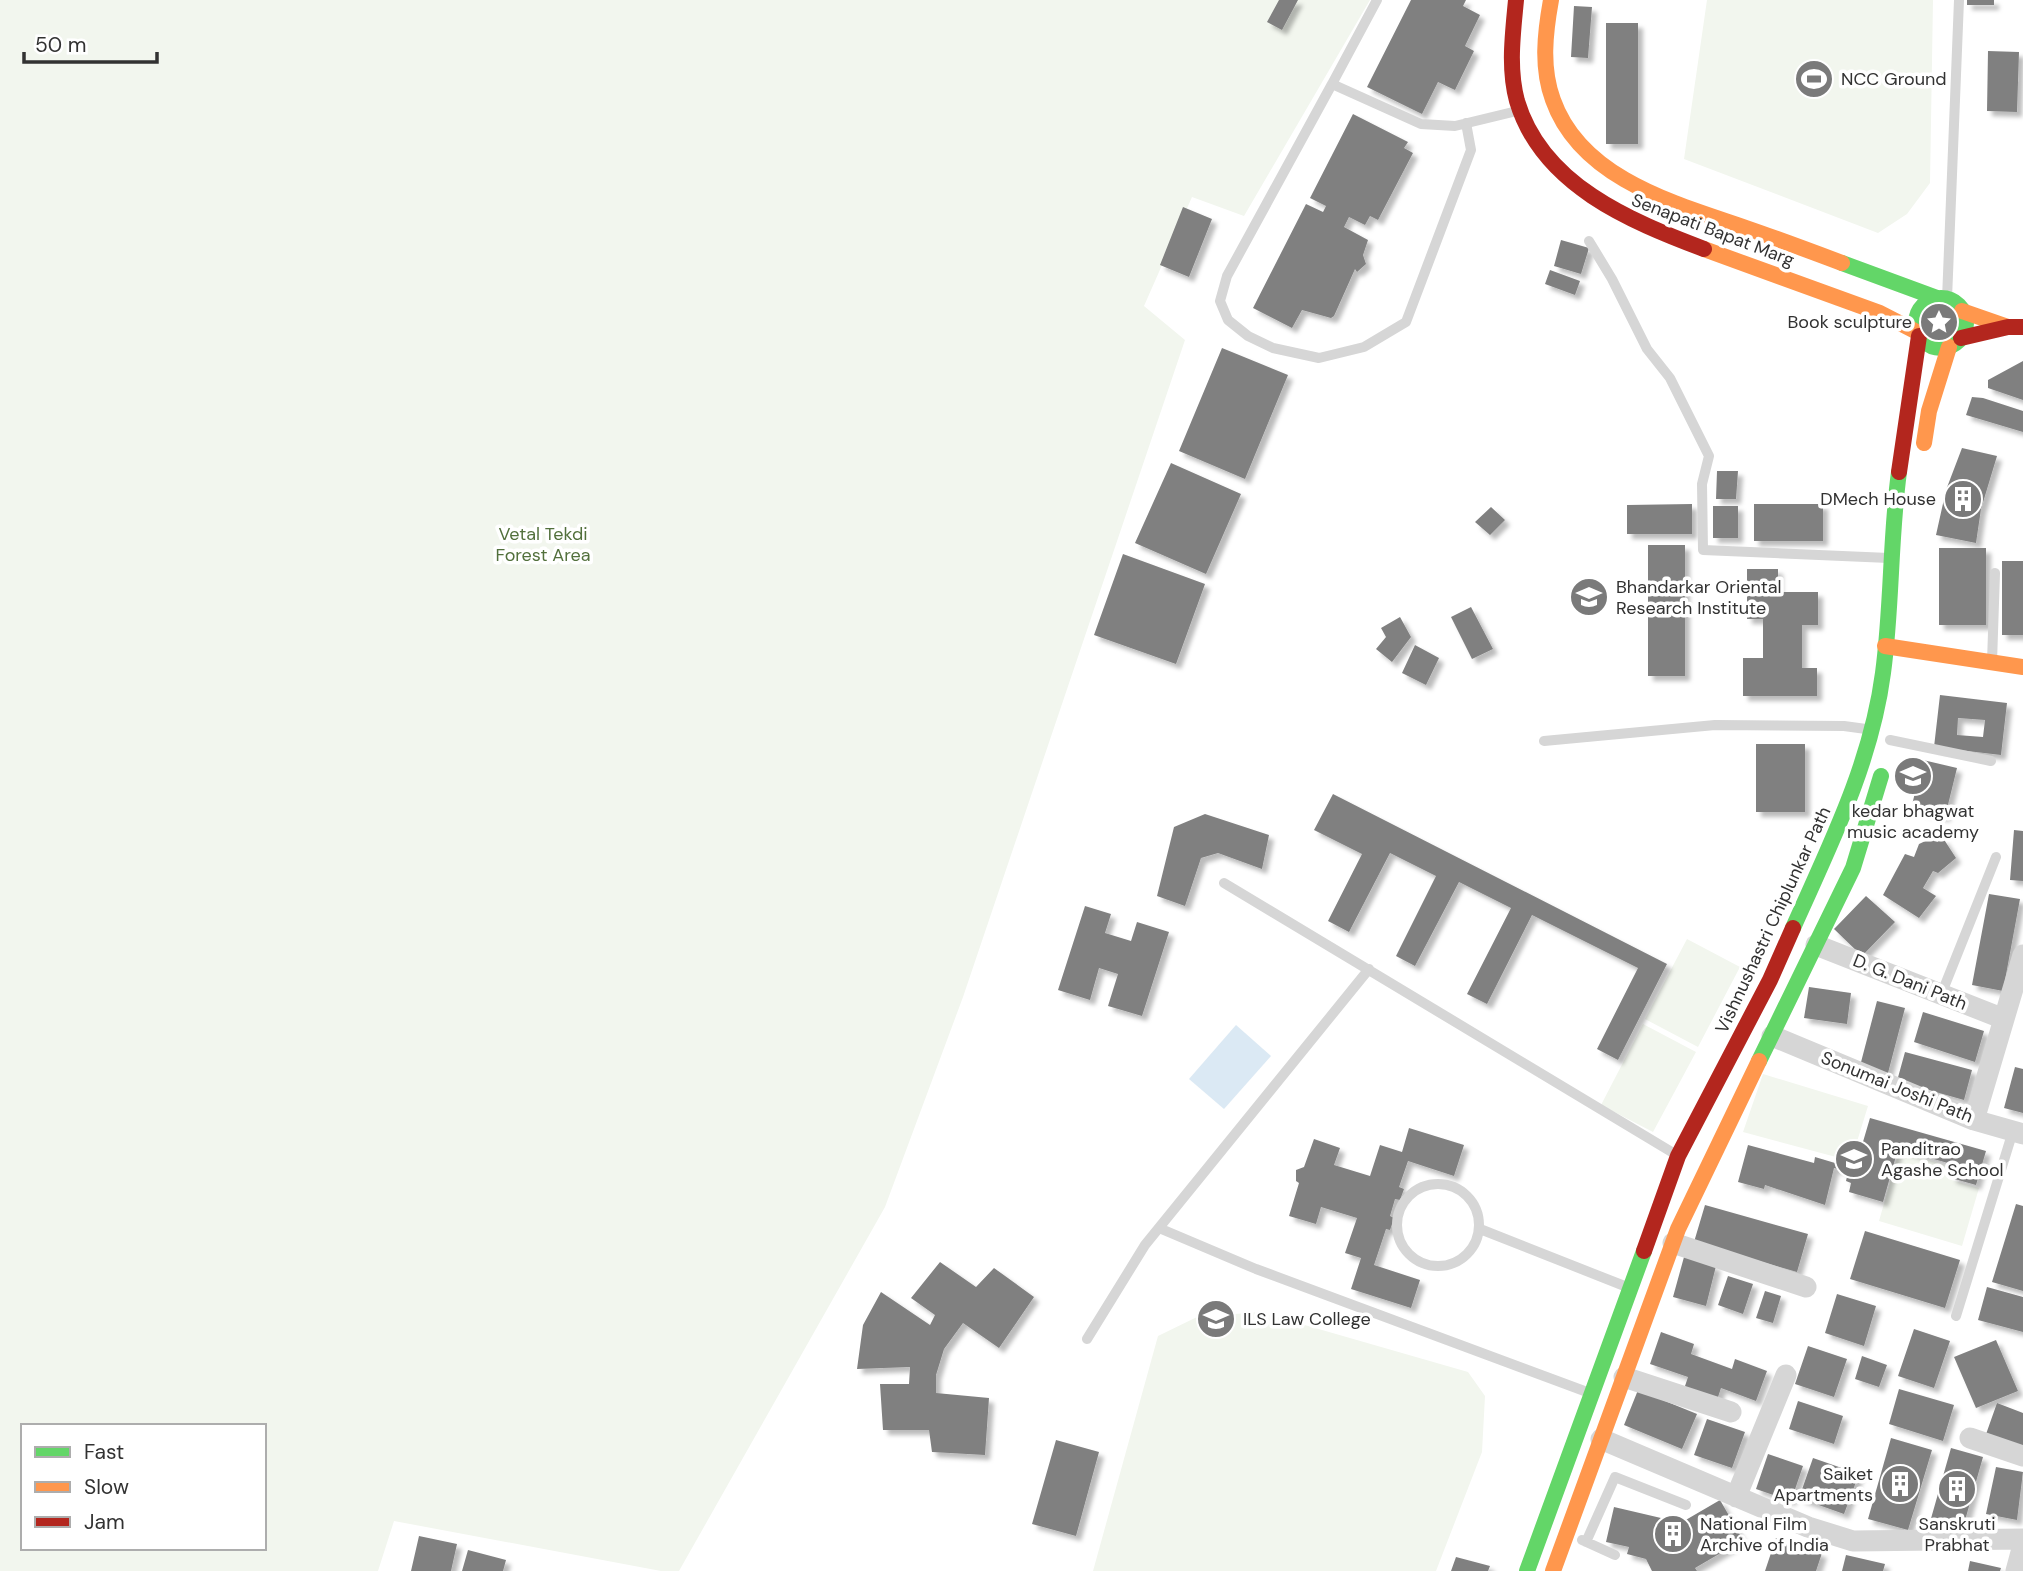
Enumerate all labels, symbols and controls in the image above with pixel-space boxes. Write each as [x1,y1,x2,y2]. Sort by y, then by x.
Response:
scale bar [24,21,158,65]
text: 50 m [35,31,86,59]
sports icon: NCC Ground [1793,58,1835,100]
place label: NCC Ground [1841,67,1947,91]
street label: Senapati Bapat Marg [1628,188,1798,272]
place icon: Book sculpture [1918,301,1960,343]
place label: Book sculpture [1787,310,1912,334]
building icon: DMech House [1942,478,1984,520]
place label: DMech House [1820,487,1936,511]
park label: Vetal Tekdi Forest Area [495,522,591,567]
place label: Bhandarkar Oriental Research Institute [1616,575,1782,620]
school or university icon: Bhandarkar Oriental Research Institute [1568,576,1610,618]
school or university icon: kedar bhagwat music academy [1892,755,1934,797]
place label: kedar bhagwat music academy [1847,799,1979,844]
street label: Vishnushastri Chiplunkar Path [1710,803,1836,1037]
street label: D. G. Dani Path [1850,948,1970,1016]
street label: Sonumai Joshi Path [1817,1046,1977,1128]
place label: Panditrao Agashe School [1881,1137,2004,1182]
school or university icon: Panditrao Agashe School [1833,1138,1875,1180]
school or university icon: ILS Law College [1195,1298,1237,1340]
place label: ILS Law College [1243,1307,1371,1331]
legend [21,1424,266,1550]
text: Fast [84,1438,124,1466]
place label: Saiket Apartments [1774,1462,1873,1507]
building icon: Saiket Apartments [1879,1463,1921,1505]
building icon: Sanskruti Prabhat [1936,1468,1978,1510]
text: Slow [84,1473,129,1501]
text: Jam [84,1508,125,1536]
place label: National Film Archive of India [1700,1512,1829,1557]
place label: Sanskruti Prabhat [1918,1512,1996,1557]
building icon: National Film Archive of India [1652,1513,1694,1555]

